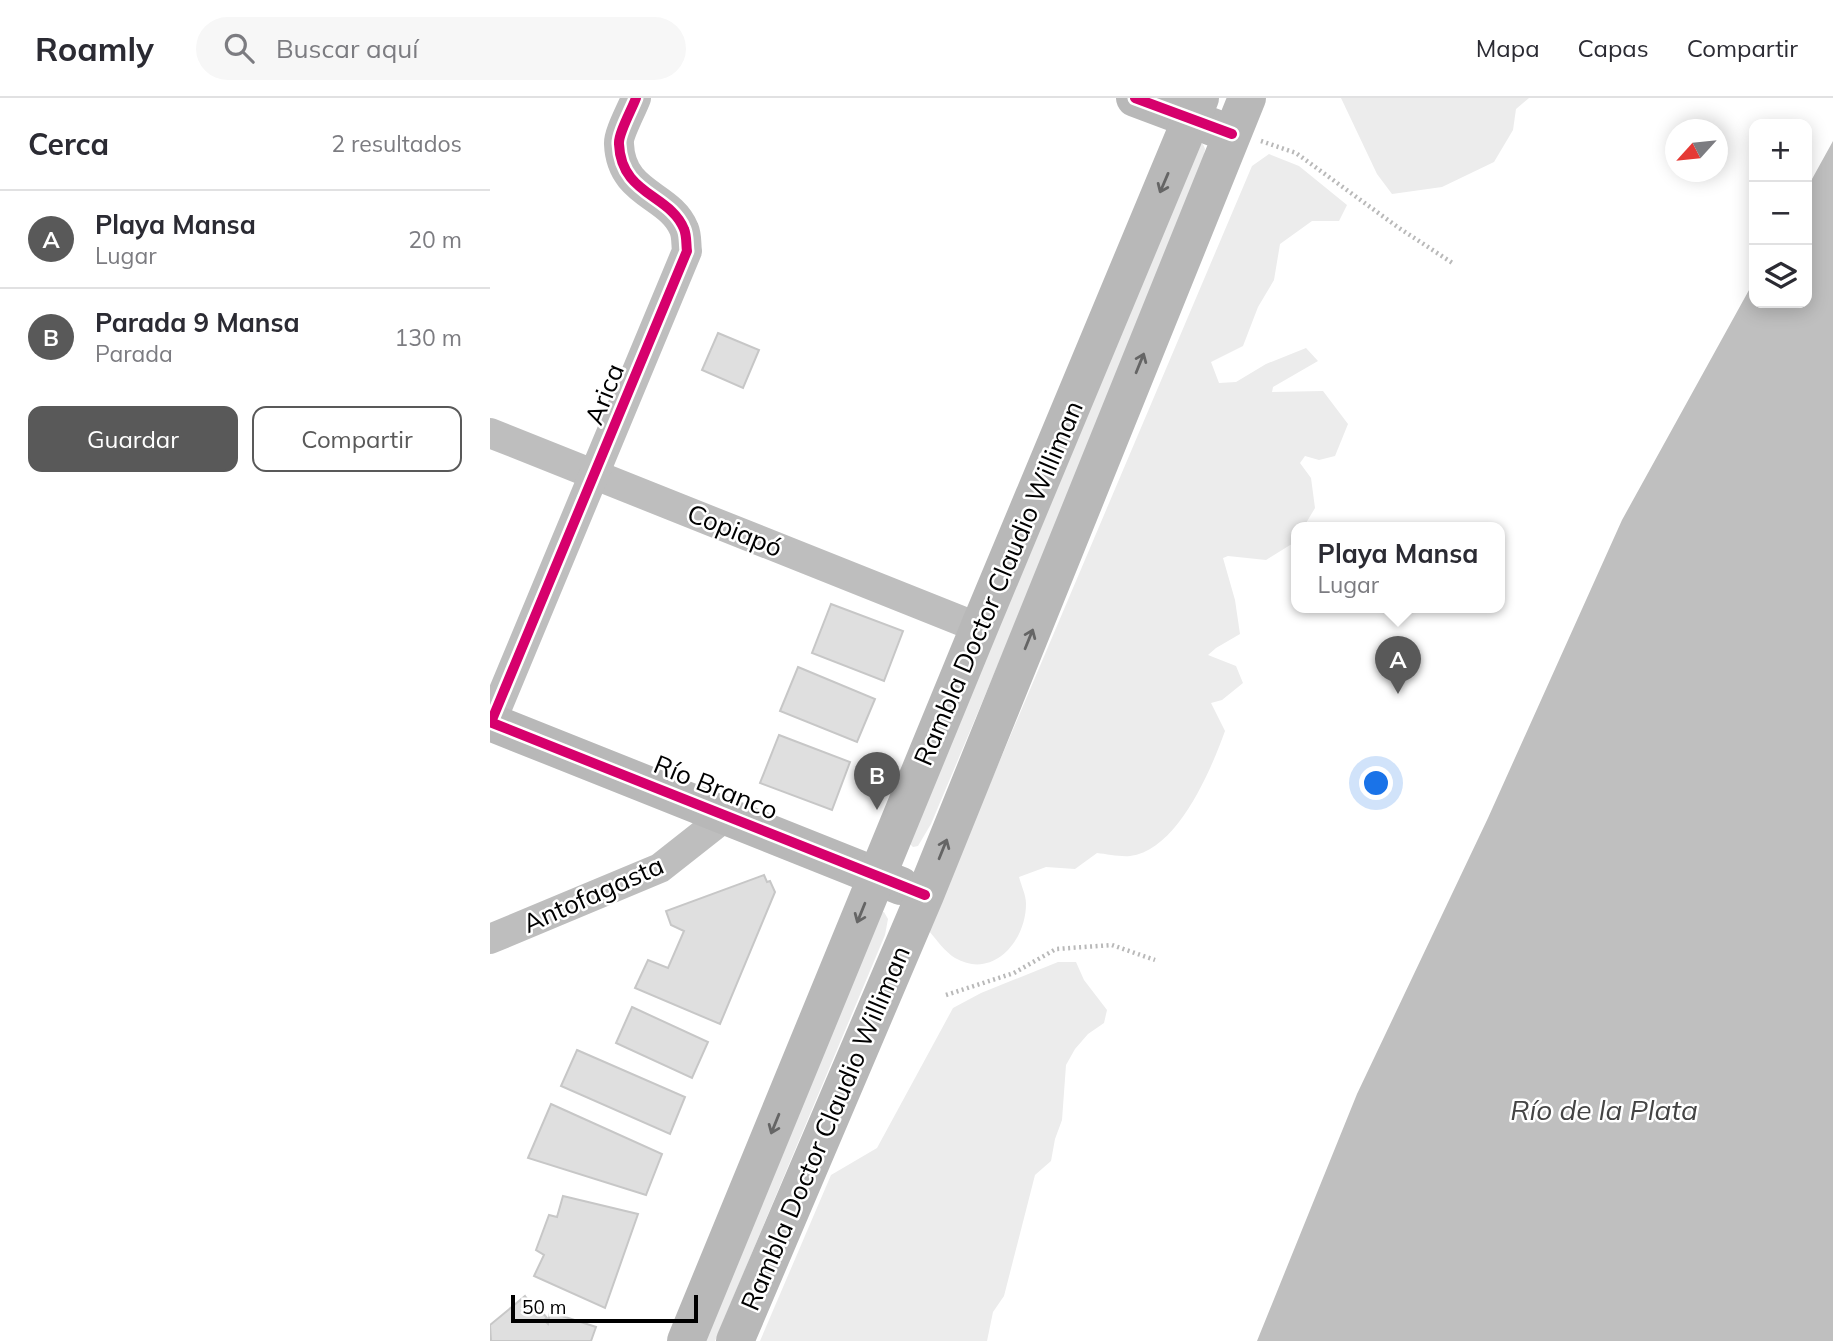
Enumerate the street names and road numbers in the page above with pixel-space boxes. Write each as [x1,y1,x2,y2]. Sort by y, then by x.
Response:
street label: Arica [577,359,631,429]
street label: Rambla Doctor Claudio Williman [906,396,1090,770]
street label: Copiapó [683,496,787,564]
street label: Río Branco [649,747,783,827]
street label: Antofagasta [517,848,669,940]
street label: Rambla Doctor Claudio Williman [733,941,917,1315]

